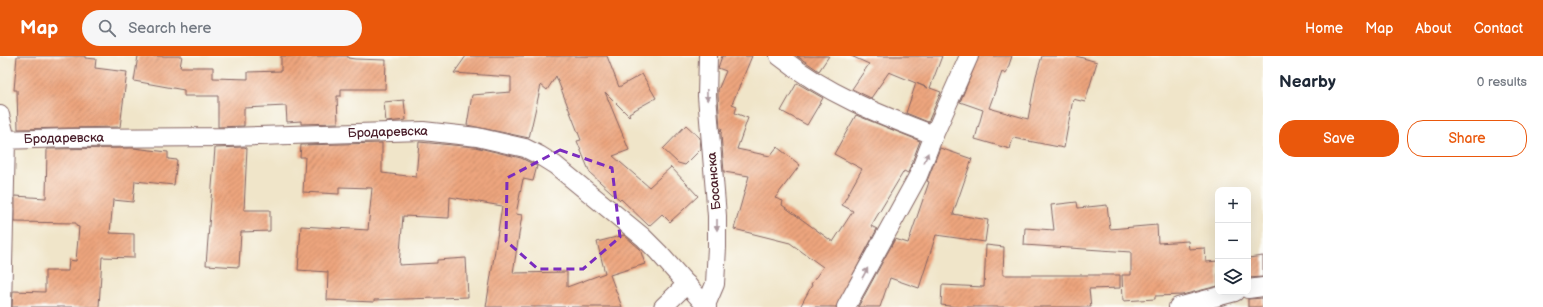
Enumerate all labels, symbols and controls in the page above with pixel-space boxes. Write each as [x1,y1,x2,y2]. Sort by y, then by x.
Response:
search box [82,10,362,46]
text: Map [20,17,58,40]
icon: search [96,17,118,39]
text: Search here [128,19,211,38]
text: Home [1305,20,1343,37]
text: Map [1365,20,1393,37]
text: About [1415,20,1452,37]
text: Contact [1474,20,1523,37]
text: Nearby [1279,72,1336,92]
text: 0 results [1477,74,1527,90]
one-way arrow [704,89,710,102]
button: Save [1279,120,1399,157]
button: Share [1407,120,1527,157]
street label: Бродаревска [347,123,429,141]
street label: Бродаревска [23,130,105,147]
street label: Босанска [703,151,724,211]
one-way arrow [923,151,929,163]
map controls [1215,187,1251,295]
button: + [1215,187,1251,223]
one-way arrow [714,219,720,232]
button: − [1215,223,1251,259]
button: layers [1215,259,1251,295]
one-way arrow [862,267,869,279]

